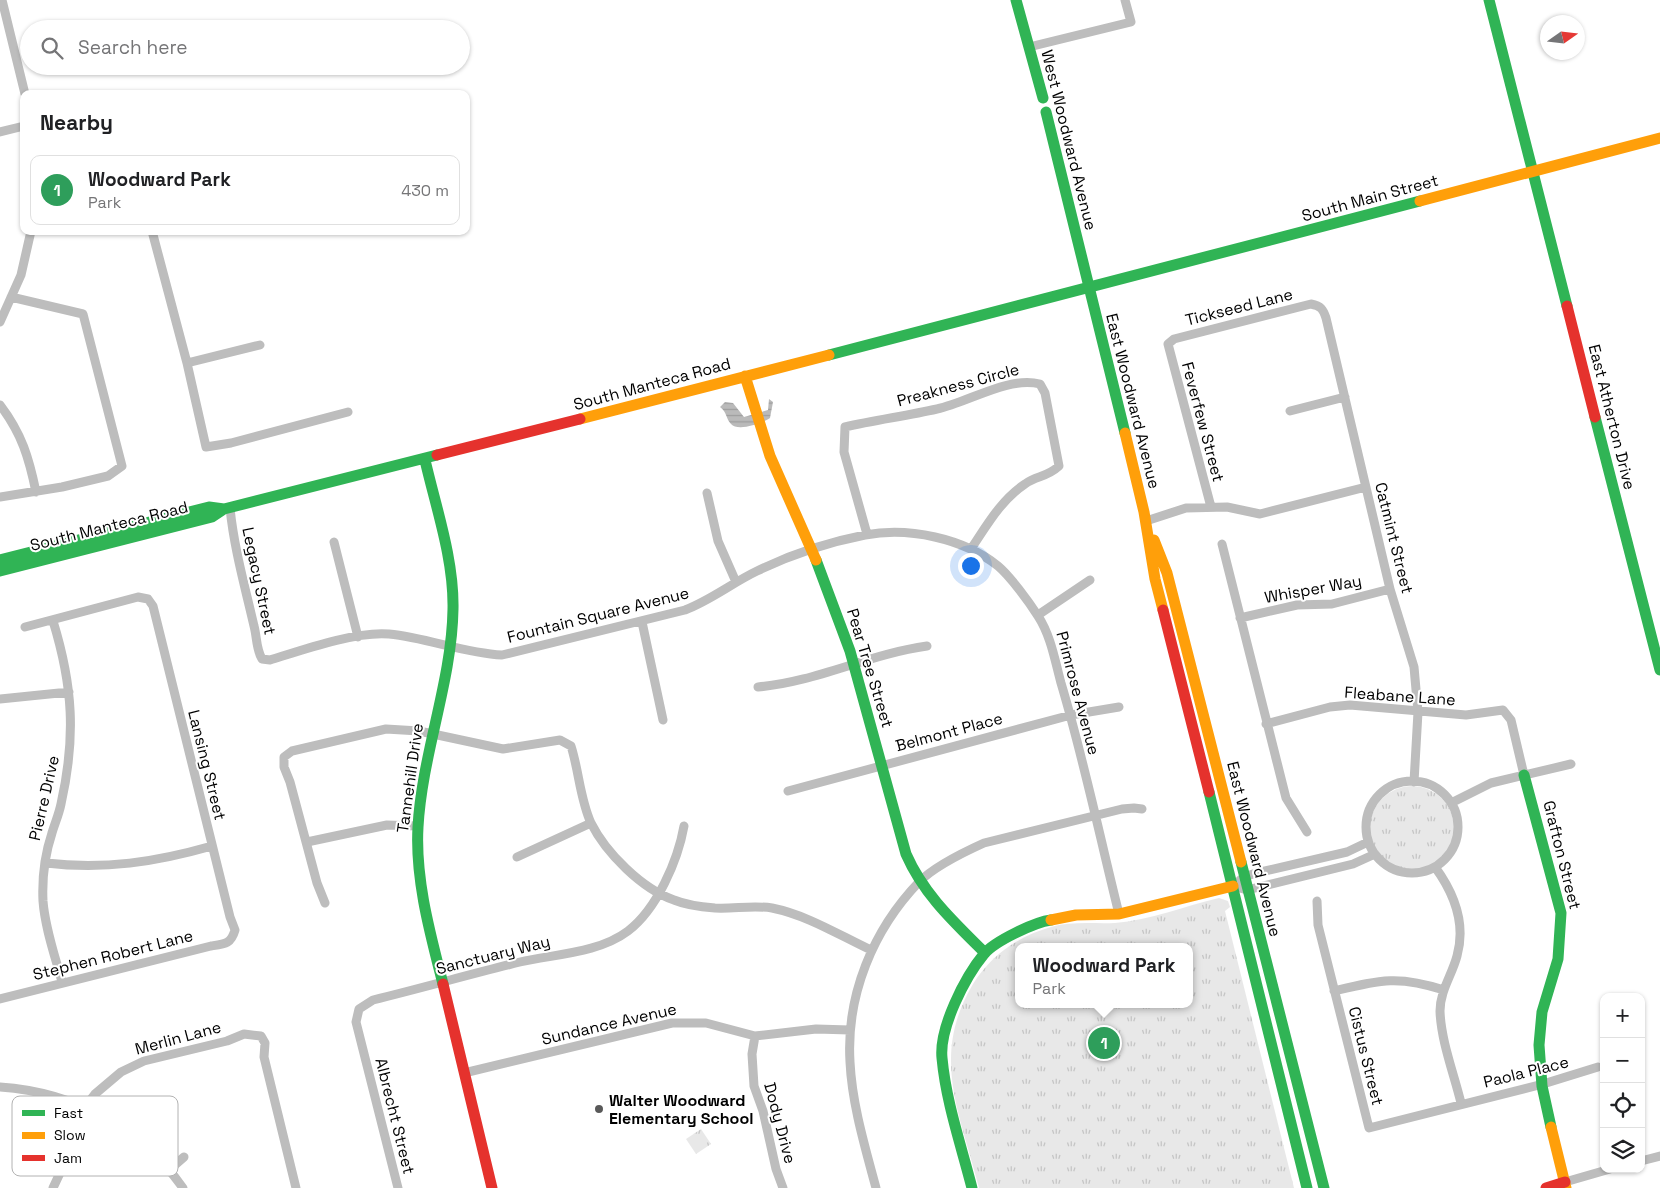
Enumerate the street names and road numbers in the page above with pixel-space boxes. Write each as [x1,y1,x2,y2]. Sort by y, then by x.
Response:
street label: West Woodward Avenue [1036,48,1102,232]
street label: South Main Street [1299,170,1441,226]
street label: Tickseed Lane [1183,283,1295,331]
street label: East Woodward Avenue [1101,311,1165,491]
street label: East Atherton Drive [1584,342,1640,492]
street label: South Manteca Road [571,353,733,415]
street label: Preakness Circle [895,359,1021,411]
street label: Feverfew Street [1177,360,1229,484]
street label: Catmint Street [1370,480,1418,596]
street label: South Manteca Road [28,496,190,556]
street label: Legacy Street [237,525,281,637]
street label: Whisper Way [1263,570,1363,608]
street label: Fountain Square Avenue [505,582,691,648]
street label: Pear Tree Street [842,606,898,730]
street label: Primrose Avenue [1051,629,1105,757]
street label: Fleabane Lane [1344,682,1456,710]
street label: Lansing Street [183,708,231,822]
street label: Belmont Place [893,708,1005,756]
street label: Tannehill Drive [392,722,428,834]
street label: Pierre Drive [24,753,64,843]
street label: East Woodward Avenue [1222,759,1286,939]
street label: Grafton Street [1538,798,1586,912]
street label: Stephen Robert Lane [31,925,195,985]
street label: Sanctuary Way [434,931,552,979]
street label: Sundance Avenue [539,998,679,1050]
street label: Cistus Street [1344,1004,1388,1108]
street label: Merlin Lane [133,1016,223,1060]
street label: Paola Place [1481,1051,1571,1093]
street label: Albrecht Street [370,1056,420,1176]
street label: Dody Drive [759,1080,801,1166]

